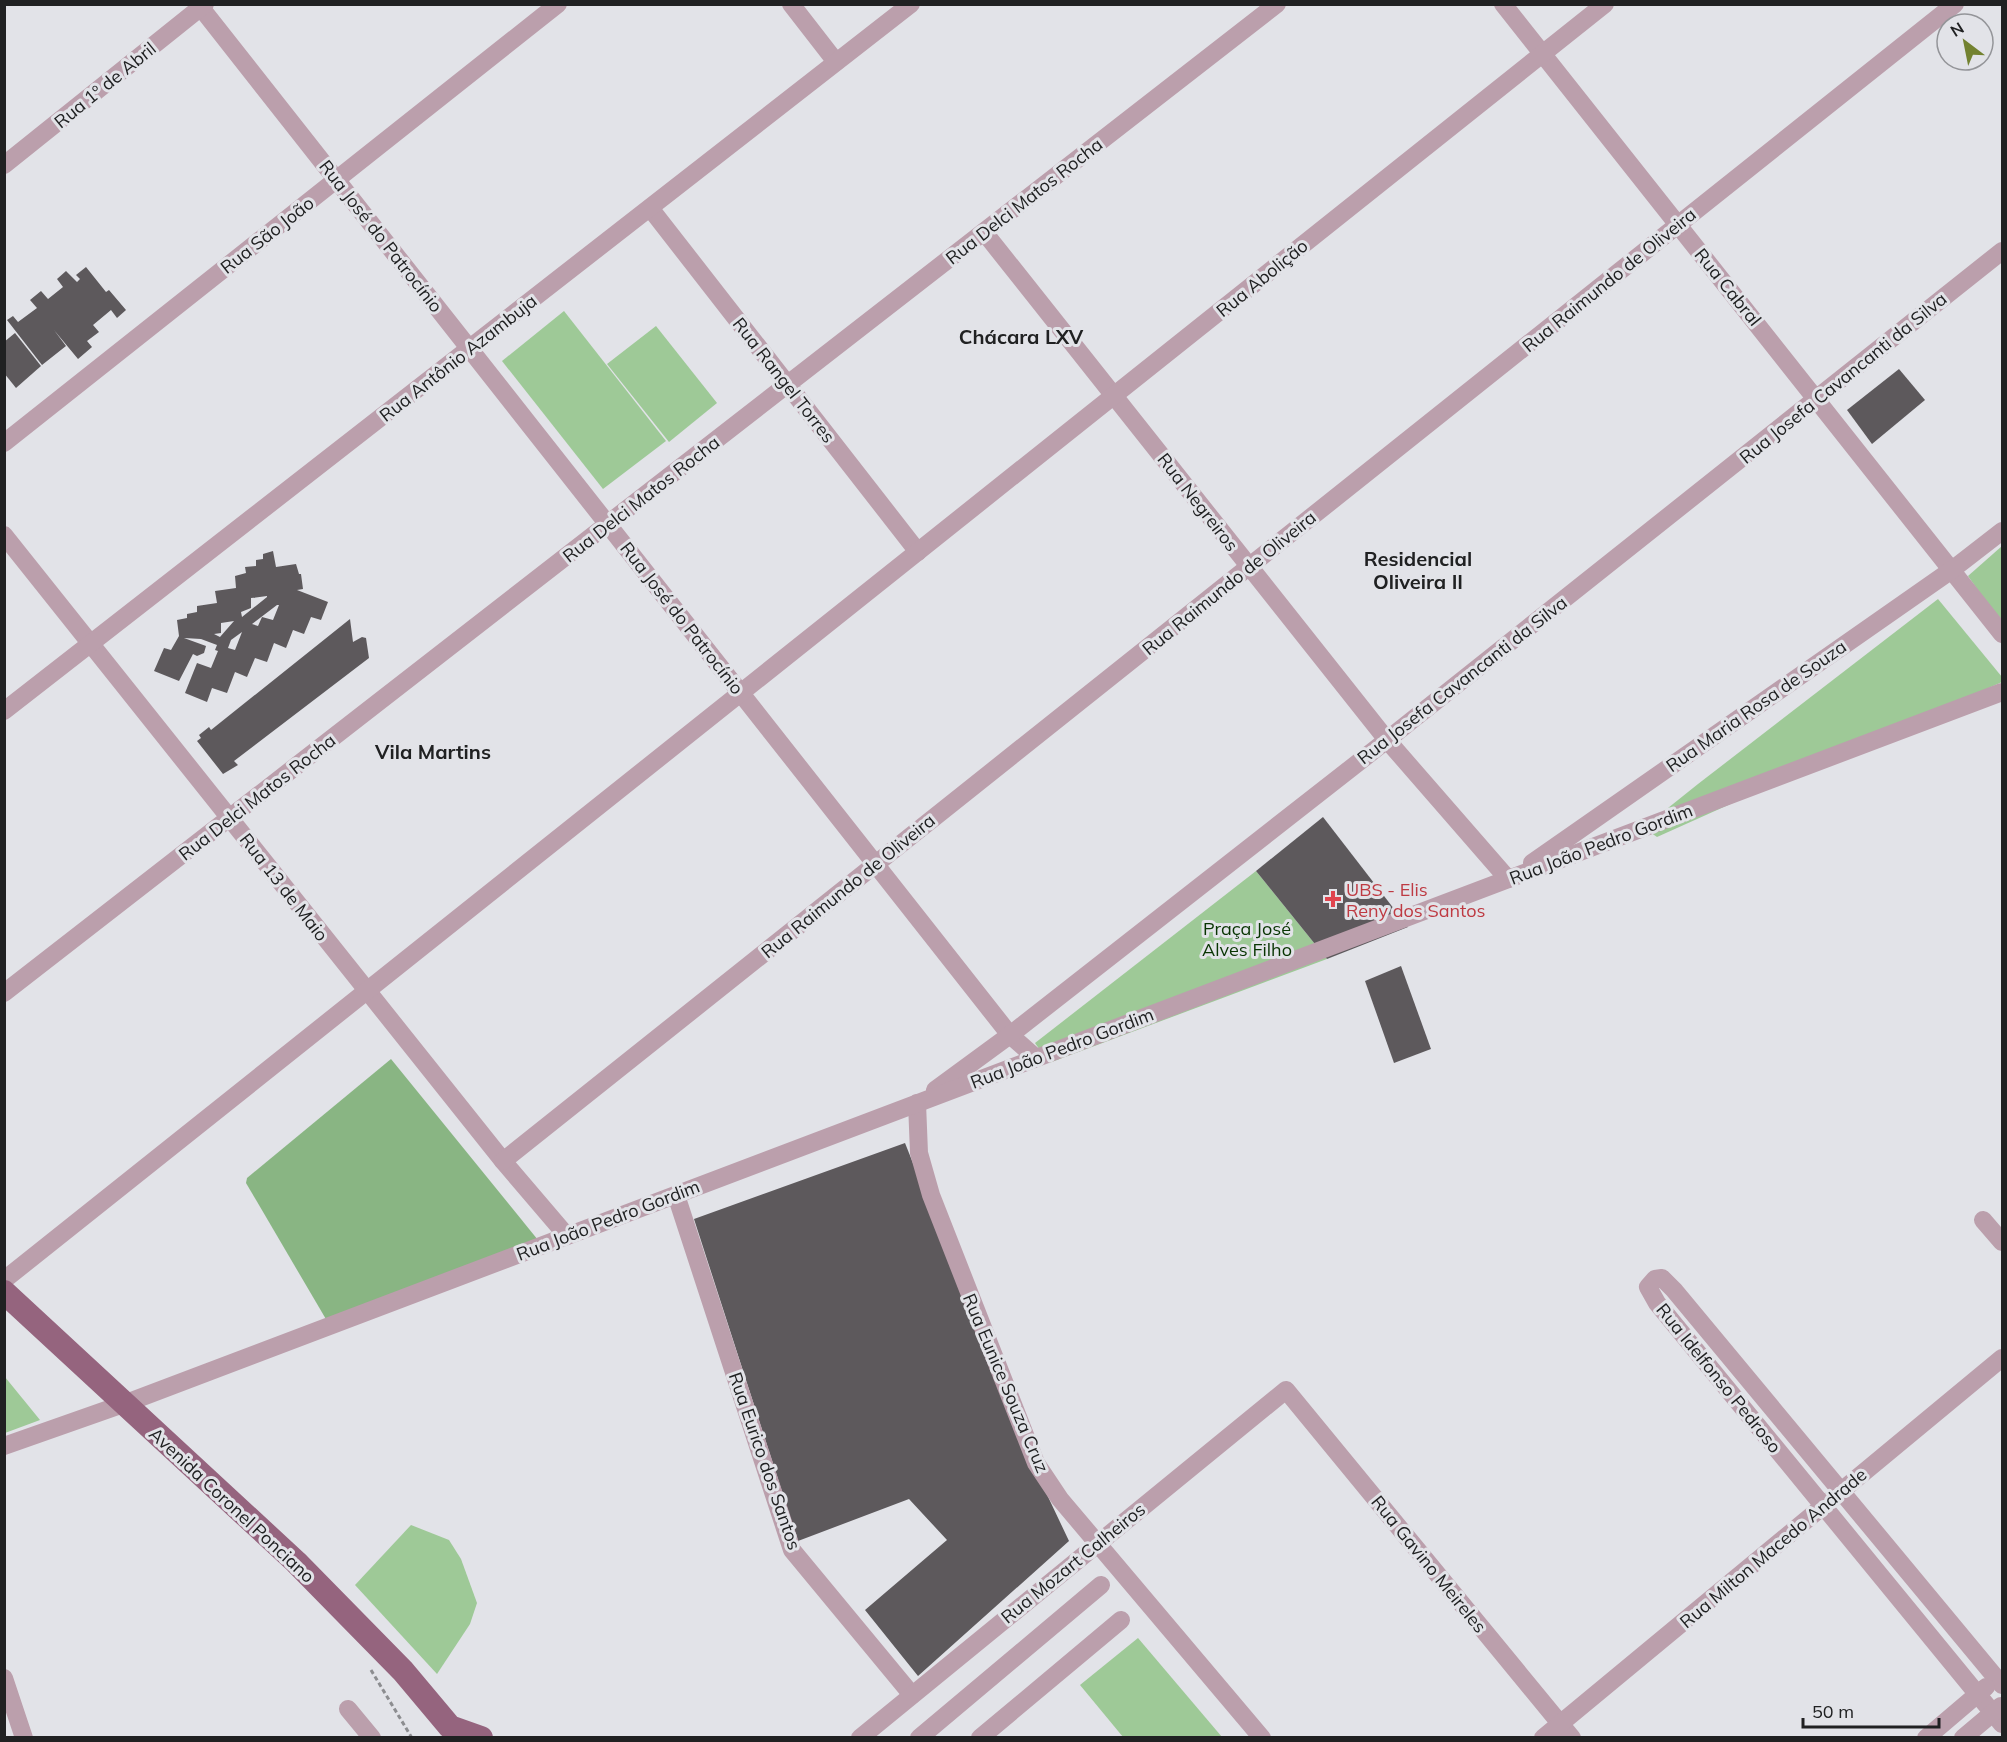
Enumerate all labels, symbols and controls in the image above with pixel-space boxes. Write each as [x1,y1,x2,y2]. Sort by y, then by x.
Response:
north arrow [1935,12,1995,72]
text: N [1947,18,1967,41]
street label: Rua 1º de Abril [49,37,161,133]
street label: Rua Delci Matos Rocha [941,133,1107,269]
street label: Rua José do Patrocínio [314,155,448,317]
street label: Rua São João [216,191,318,279]
street label: Rua Raimundo de Oliveira [1517,203,1701,357]
street label: Rua Abolição [1212,234,1312,322]
street label: Rua Cabral [1690,243,1766,331]
street label: Rua Josefa Cavancanti da Silva [1735,287,1951,469]
street label: Rua Antônio Azambuja [375,289,541,427]
street label: Rua Rangel Torres [728,313,840,447]
district label: Chácara LXV [959,324,1084,349]
street label: Rua Delci Matos Rocha [558,431,724,567]
street label: Rua Negreiros [1152,448,1244,556]
street label: Rua Raimundo de Oliveira [1137,506,1321,660]
street label: Rua José do Patrocínio [615,537,749,699]
district label: Residencial Oliveira II [1364,546,1472,594]
street label: Rua Josefa Cavancanti da Silva [1353,591,1571,769]
street label: Rua Maria Rosa de Souza [1661,635,1851,777]
street label: Rua Delci Matos Rocha [174,729,340,865]
district label: Vila Martins [374,739,491,764]
street label: Rua João Pedro Gordim [1506,798,1696,890]
street label: Rua Raimundo de Oliveira [756,809,940,963]
street label: Rua 13 de Maio [235,828,333,946]
place label: UBS - Elis Reny dos Santos [1346,878,1486,922]
marker: UBS - Elis Reny dos Santos [1324,890,1342,908]
park label: Praça José Alves Filho [1202,917,1292,961]
street label: Rua João Pedro Gordim [967,1002,1157,1094]
street label: Rua João Pedro Gordim [513,1174,703,1266]
street label: Rua Eunice Souza Cruz [958,1290,1054,1476]
street label: Rua Idelfonso Pedroso [1651,1298,1787,1458]
street label: Rua Eurico dos Santos [724,1369,806,1553]
street label: Avenida Coronel Ponciano [144,1422,320,1588]
street label: Rua Milton Macedo Andrade [1675,1463,1871,1633]
street label: Rua Gavino Meireles [1366,1491,1492,1637]
street label: Rua Mozart Calheiros [996,1498,1150,1628]
scale bar [1803,1691,1940,1729]
text: 50 m [1812,1700,1854,1723]

